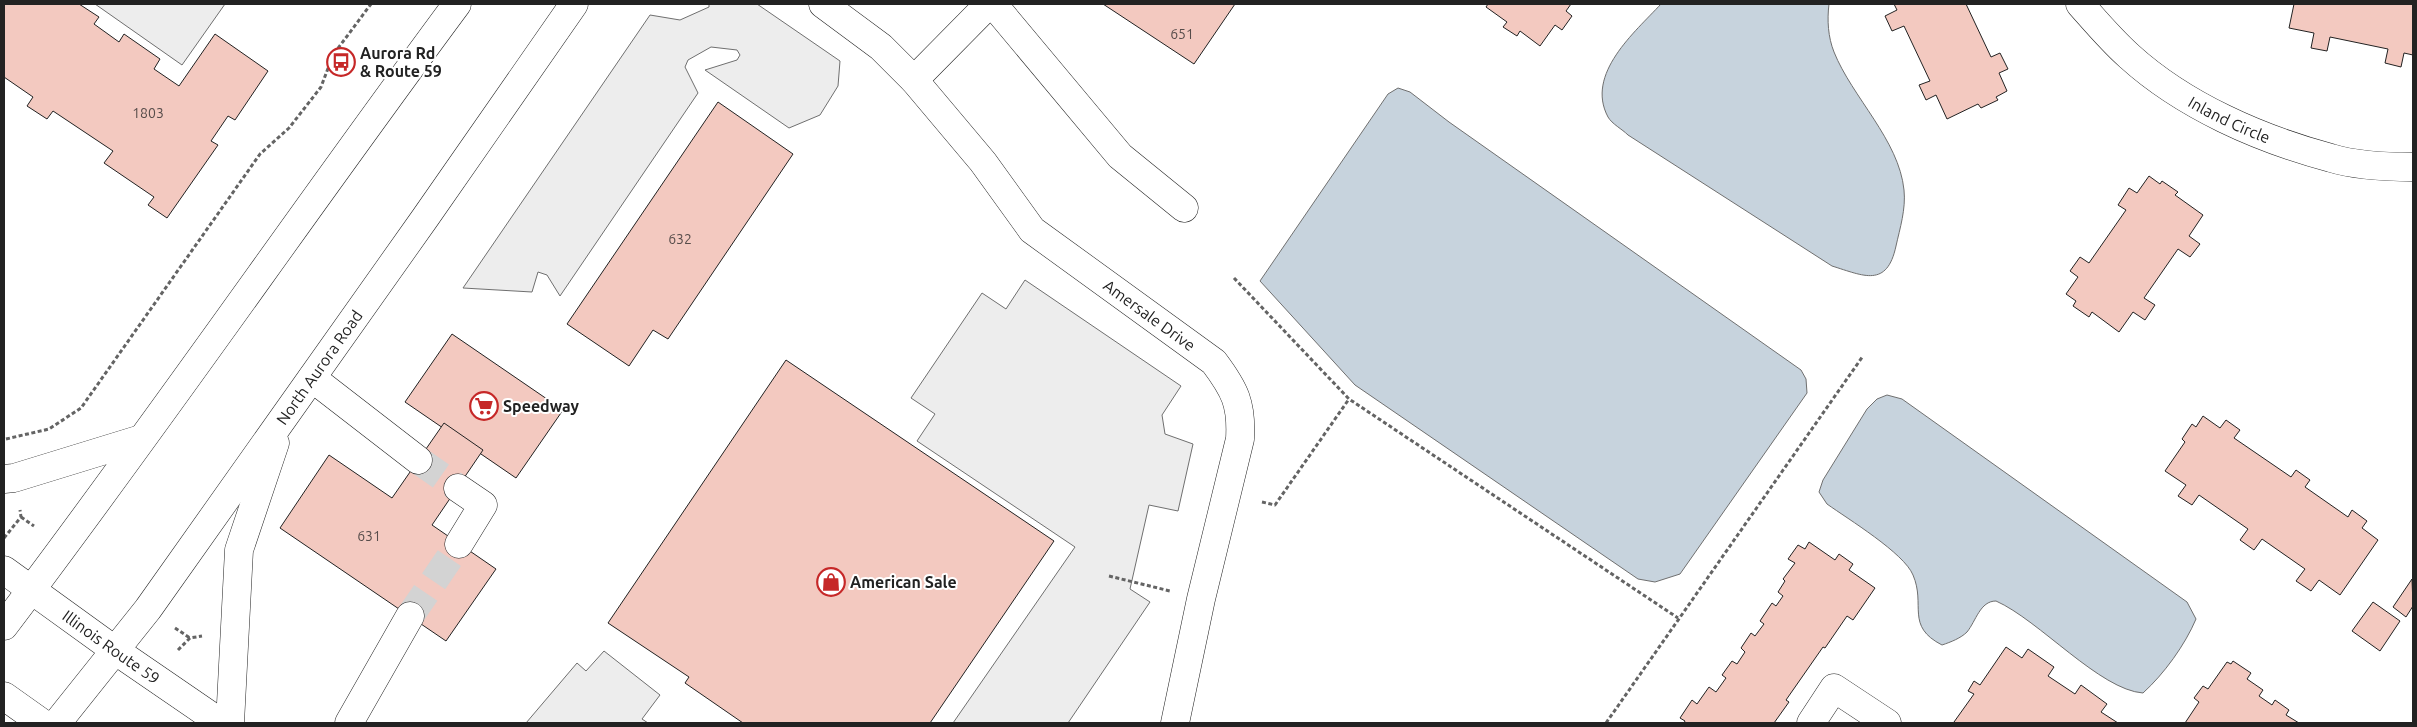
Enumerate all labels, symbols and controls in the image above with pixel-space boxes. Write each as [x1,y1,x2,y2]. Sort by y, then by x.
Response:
house number: 651 [1170,26,1194,42]
place label: Aurora Rd & Route 59 [360,44,442,80]
bus stop icon: Aurora Rd & Route 59 [326,47,356,77]
street label: Inland Circle [2185,93,2273,147]
house number: 1803 [132,105,164,121]
house number: 632 [668,231,692,247]
street label: Amersale Drive [1100,276,1199,354]
street label: North Aurora Road [273,307,366,428]
supermarket icon: Speedway [469,391,499,421]
place label: Speedway [503,397,580,415]
house number: 631 [357,528,381,544]
shop icon: American Sale [816,567,846,597]
place label: American Sale [850,573,957,591]
street label: Illinois Route 59 [59,606,163,687]

